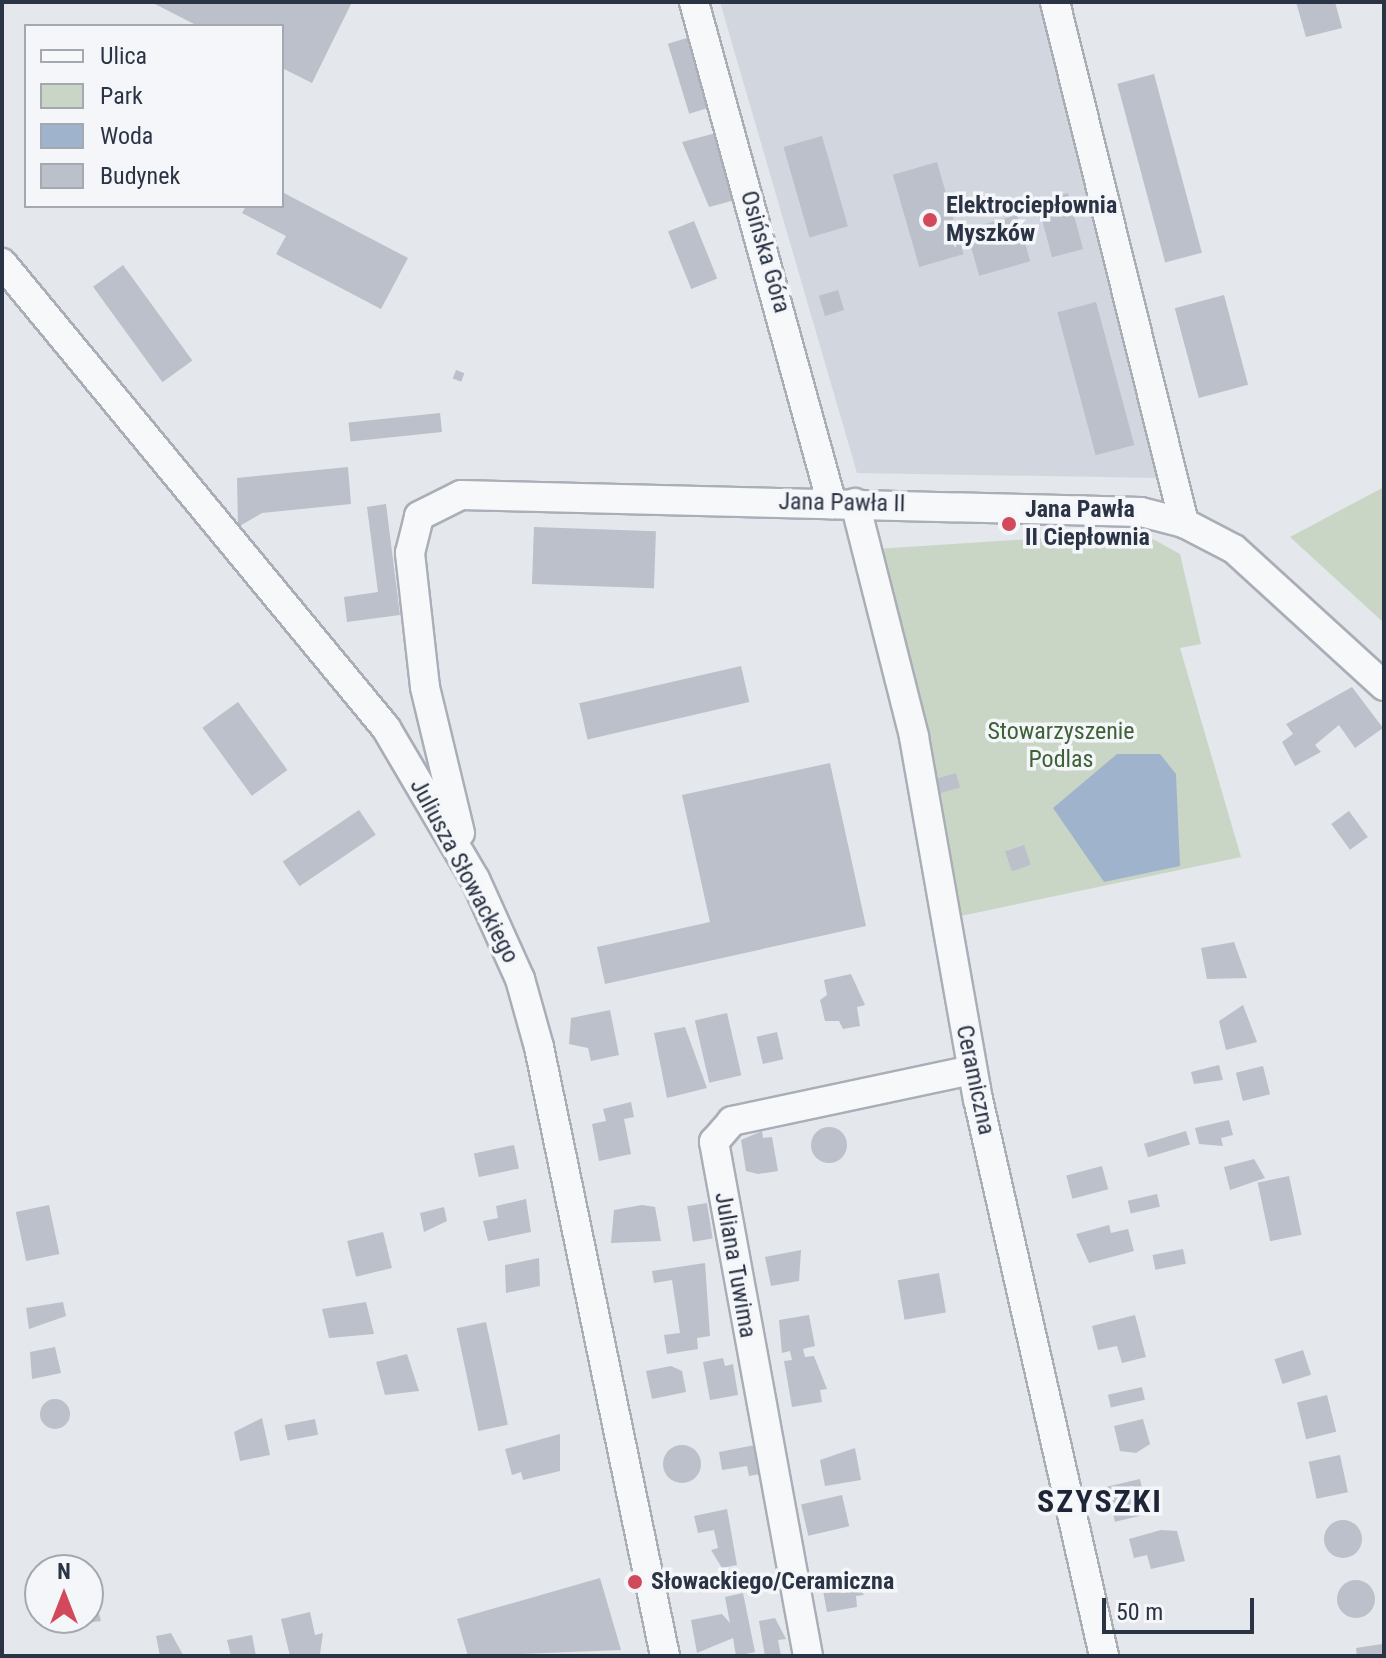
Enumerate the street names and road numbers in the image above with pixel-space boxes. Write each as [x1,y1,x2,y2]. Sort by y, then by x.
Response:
street label: Osińska Góra [734,188,796,316]
street label: Jana Pawła II [778,487,906,519]
street label: Juliusza Słowackiego [403,774,525,968]
street label: Ceramiczna [949,1022,1001,1138]
street label: Juliana Tuwima [708,1190,762,1340]

